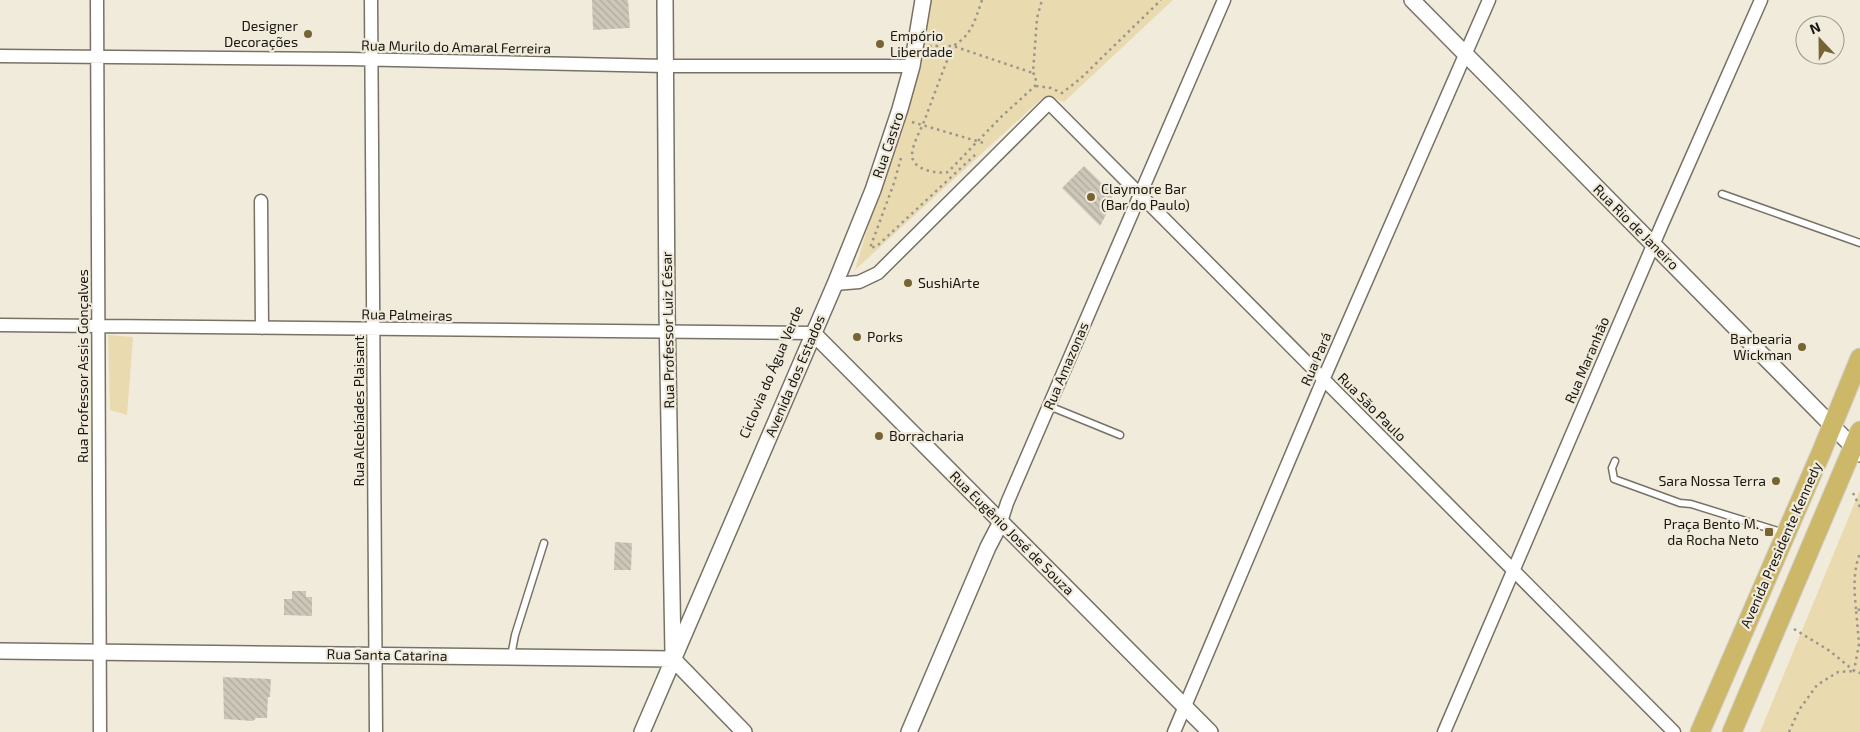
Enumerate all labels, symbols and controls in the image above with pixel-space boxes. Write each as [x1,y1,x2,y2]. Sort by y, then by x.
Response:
north arrow [1795,15,1845,65]
place label: Designer Decorações [224,17,298,51]
text: N [1807,18,1823,37]
place label: Empório Liberdade [890,27,953,60]
marker: Designer Decorações [302,28,314,40]
street label: Rua Murilo do Amaral Ferreira [361,36,551,57]
marker: Empório Liberdade [874,38,886,50]
street label: Rua Castro [868,109,907,180]
place label: Claymore Bar (Bar do Paulo) [1101,180,1190,213]
street label: Rua Rio de Janeiro [1590,180,1683,273]
marker: Claymore Bar (Bar do Paulo) [1085,191,1097,203]
street label: Rua Professor Luiz César [658,251,677,409]
street label: Rua Professor Assis Gonçalves [74,269,92,463]
place label: SushiArte [918,274,980,291]
marker: SushiArte [902,277,914,289]
street label: Ciclovia do Água Verde [735,303,806,441]
street label: Rua Palmeiras [361,305,453,324]
street label: Avenida dos Estados [761,312,828,439]
street label: Rua Maranhão [1561,314,1612,406]
street label: Rua Amazonas [1039,319,1092,412]
place label: Porks [867,328,903,345]
street label: Rua Pará [1297,329,1334,388]
place label: Barbearia Wickman [1730,330,1792,363]
marker: Porks [851,331,863,343]
street label: Rua Alcebíades Plaisant [350,336,367,487]
marker: Barbearia Wickman [1796,341,1808,353]
street label: Rua São Paulo [1335,369,1410,445]
place label: Borracharia [889,427,964,444]
marker: Borracharia [873,430,885,442]
street label: Avenida Presidente Kennedy [1736,459,1825,630]
street label: Rua Eugênio José de Souza [947,467,1078,598]
place label: Sara Nossa Terra [1659,472,1766,489]
marker: Sara Nossa Terra [1770,475,1782,487]
place label: Praça Bento M. da Rocha Neto [1664,515,1759,548]
marker: Praça Bento M. da Rocha Neto [1763,526,1775,538]
street label: Rua Santa Catarina [326,645,448,664]

